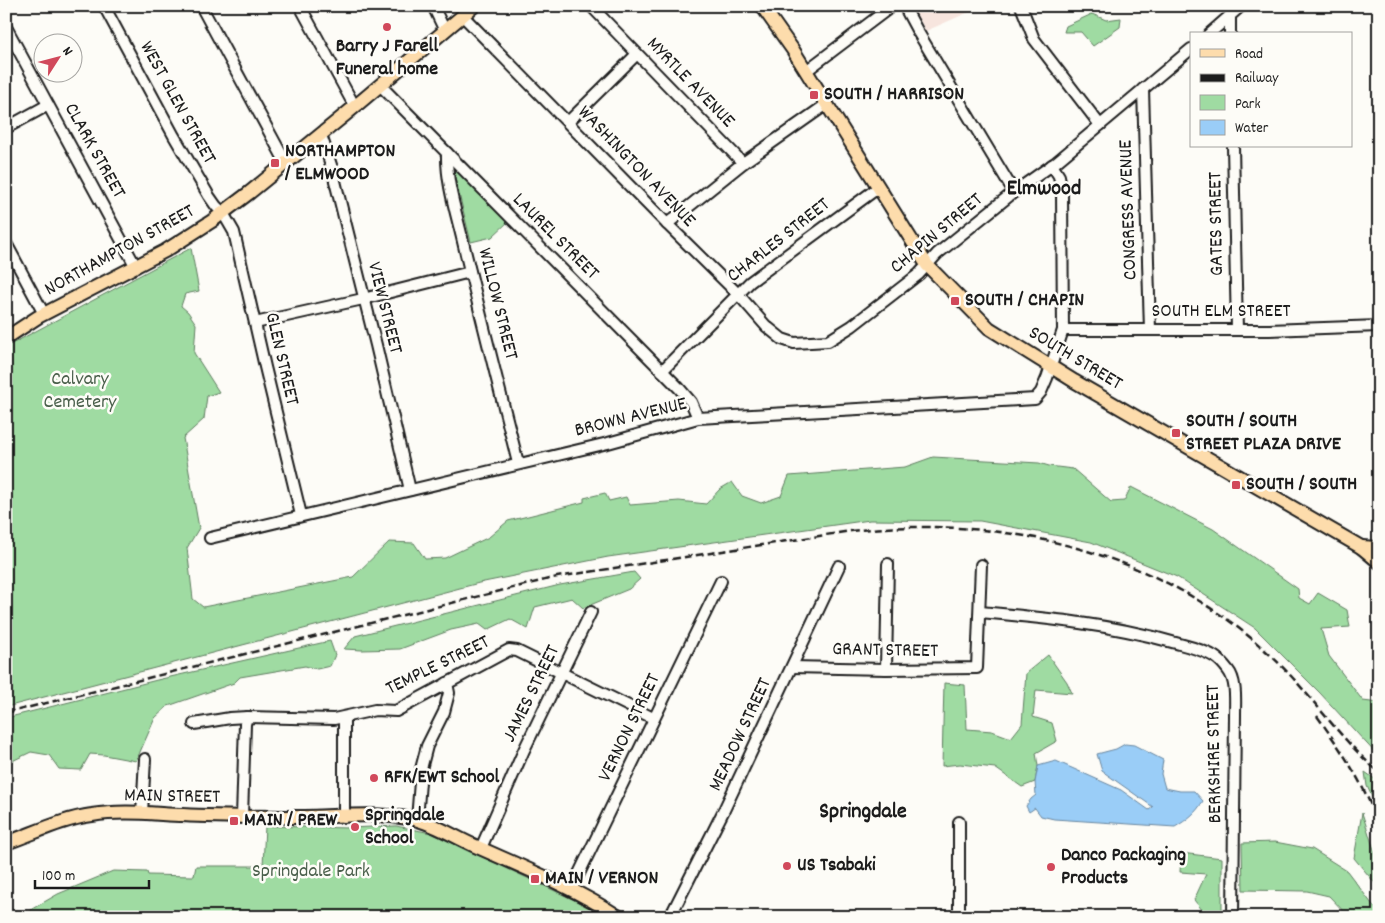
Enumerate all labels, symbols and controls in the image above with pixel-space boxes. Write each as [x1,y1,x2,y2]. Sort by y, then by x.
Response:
marker: Barry J Farell Funeral home [381,21,393,33]
street label: MYRTLE AVENUE [639,31,741,135]
north arrow [32,32,82,82]
legend [1190,32,1352,148]
place label: Barry J Farell Funeral home [336,33,438,84]
street label: WEST GLEN STREET [132,37,222,169]
text: N [57,43,77,60]
text: Road [1235,44,1263,66]
text: Railway [1235,68,1279,90]
place label: SOUTH / HARRISON [824,81,964,109]
marker: SOUTH / HARRISON [808,89,820,101]
text: Park [1235,94,1261,116]
street label: CLARK STREET [56,98,132,204]
street label: WASHINGTON AVENUE [570,100,702,234]
text: Water [1235,118,1269,140]
place label: NORTHAMPTON / ELMWOOD [284,138,396,189]
street label: CONGRESS AVENUE [1113,139,1145,281]
marker: NORTHAMPTON / ELMWOOD [269,157,281,169]
street label: GATES STREET [1202,172,1232,276]
district label: Elmwood [1007,174,1081,205]
street label: LAUREL STREET [505,187,605,287]
street label: CHAPIN STREET [885,187,989,281]
street label: CHARLES STREET [721,192,837,290]
street label: NORTHAMPTON STREET [40,198,200,304]
street label: WILLOW STREET [470,245,524,363]
street label: VIEW STREET [359,259,409,357]
place label: SOUTH / CHAPIN [965,287,1084,315]
marker: SOUTH / CHAPIN [949,295,961,307]
street label: SOUTH ELM STREET [1151,298,1291,326]
street label: GLEN STREET [257,310,305,408]
street label: SOUTH STREET [1023,320,1127,398]
park label: Calvary Cemetery [44,366,117,417]
street label: BROWN AVENUE [572,391,690,445]
place label: SOUTH / SOUTH STREET PLAZA DRIVE [1186,408,1342,459]
marker: SOUTH / SOUTH STREET PLAZA DRIVE [1170,427,1182,439]
place label: SOUTH / SOUTH [1246,471,1357,499]
marker: SOUTH / SOUTH [1230,479,1242,491]
street label: TEMPLE STREET [381,629,495,703]
street label: GRANT STREET [832,636,938,666]
street label: JAMES STREET [496,641,568,747]
street label: VERNON STREET [592,669,668,787]
street label: MEADOW STREET [702,674,780,796]
street label: BERKSHIRE STREET [1200,684,1230,824]
place label: RFK/EWT School [384,764,500,792]
marker: RFK/EWT School [368,772,380,784]
street label: MAIN STREET [124,782,220,812]
district label: Springdale [819,797,907,828]
place label: Springdale School [365,802,445,853]
place label: MAIN / PREW [244,807,337,835]
marker: MAIN / PREW [228,815,240,827]
marker: Springdale School [349,821,361,833]
place label: Danco Packaging Products [1061,842,1186,893]
place label: US Tsabaki [797,852,876,880]
scale bar [35,858,149,890]
park label: Springdale Park [252,858,370,886]
marker: US Tsabaki [781,860,793,872]
marker: Danco Packaging Products [1045,861,1057,873]
place label: MAIN / VERNON [545,865,658,893]
text: 100 m [42,866,75,888]
marker: MAIN / VERNON [529,873,541,885]

